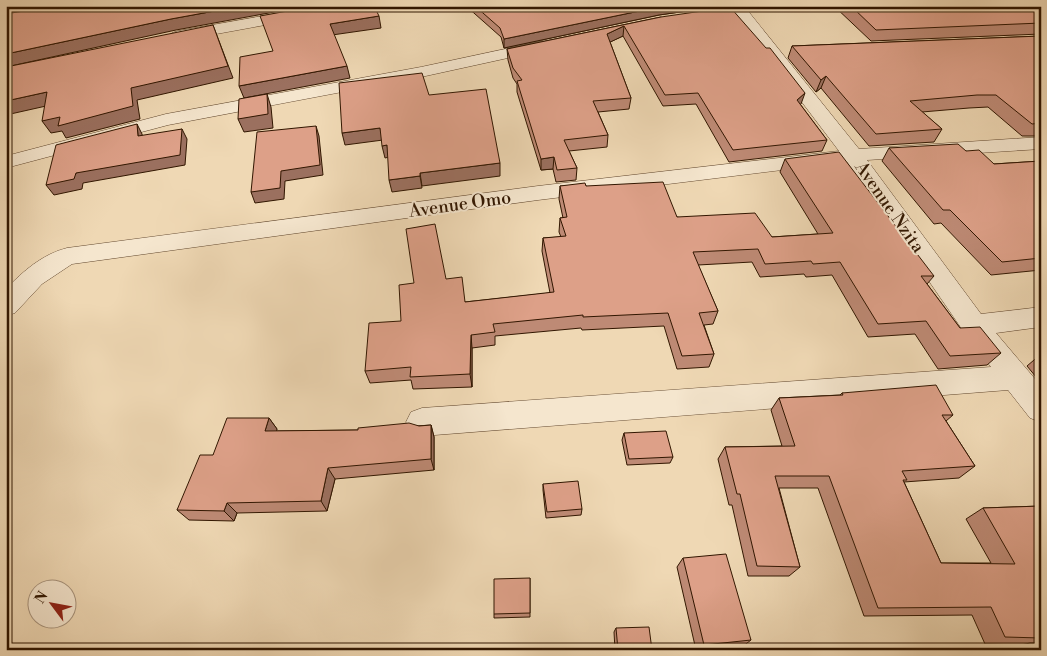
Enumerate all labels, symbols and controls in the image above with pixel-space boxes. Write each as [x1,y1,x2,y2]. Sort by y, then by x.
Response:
street label: Avenue Nzita [849,156,930,258]
street label: Avenue Omo [406,186,513,223]
north arrow [28,578,78,628]
text: N [31,588,52,607]

